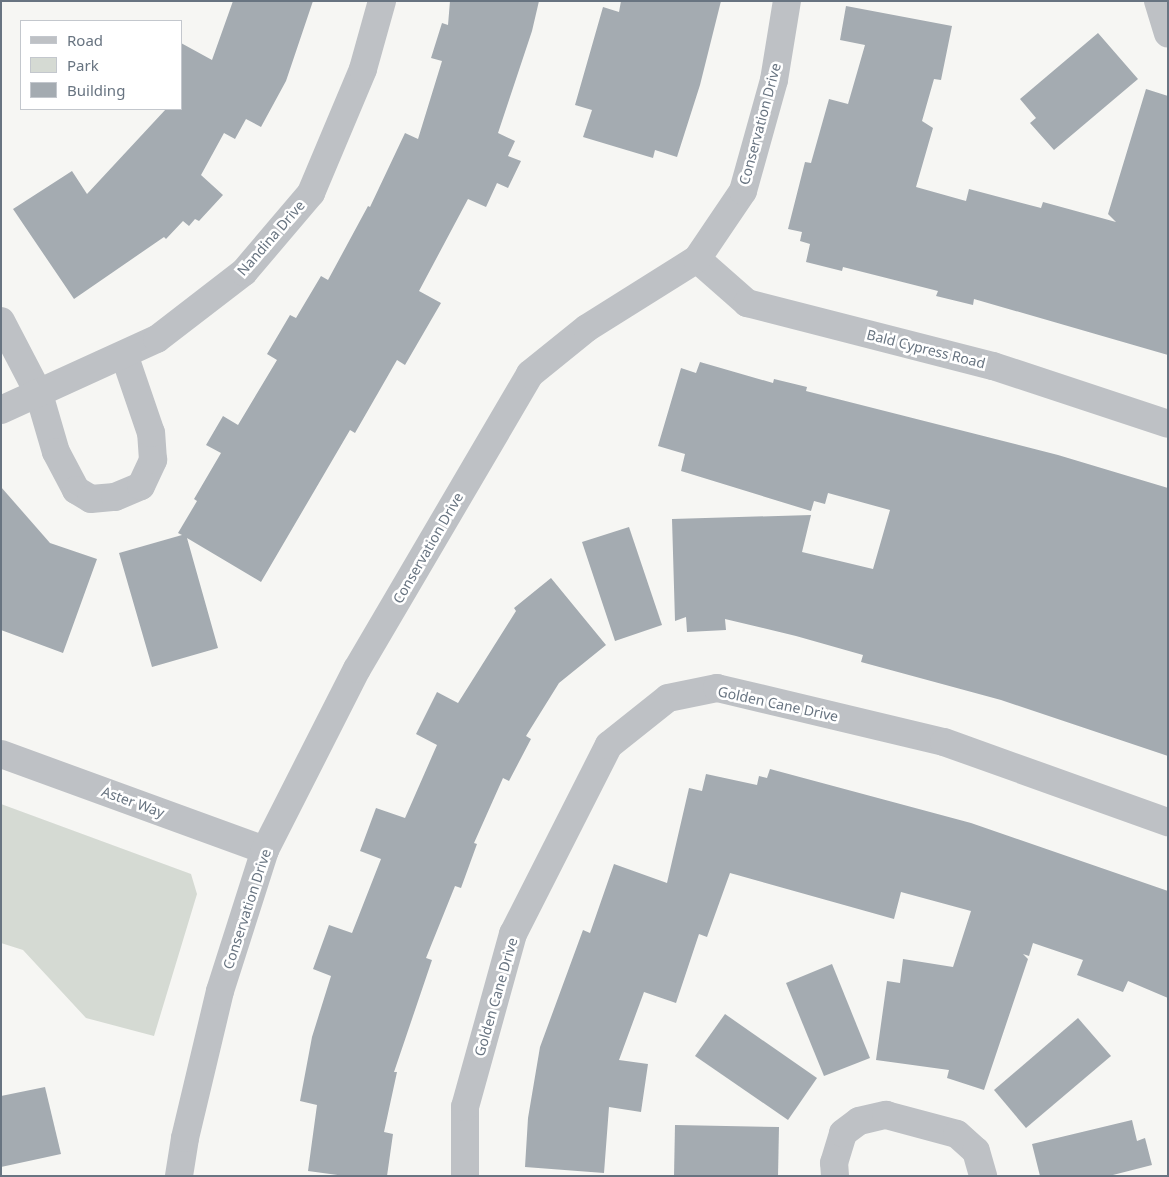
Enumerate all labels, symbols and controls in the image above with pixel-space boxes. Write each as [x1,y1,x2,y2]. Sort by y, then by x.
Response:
legend [20,20,182,110]
text: Road [67,30,103,50]
text: Park [67,55,99,75]
street label: Conservation Drive [736,61,784,187]
text: Building [67,80,125,100]
street label: Nandina Drive [234,197,308,279]
street label: Bald Cypress Road [865,326,987,372]
street label: Conservation Drive [389,490,467,606]
street label: Golden Cane Drive [716,683,840,725]
street label: Aster Way [99,783,167,821]
street label: Conservation Drive [220,847,274,971]
street label: Golden Cane Drive [471,936,521,1058]

